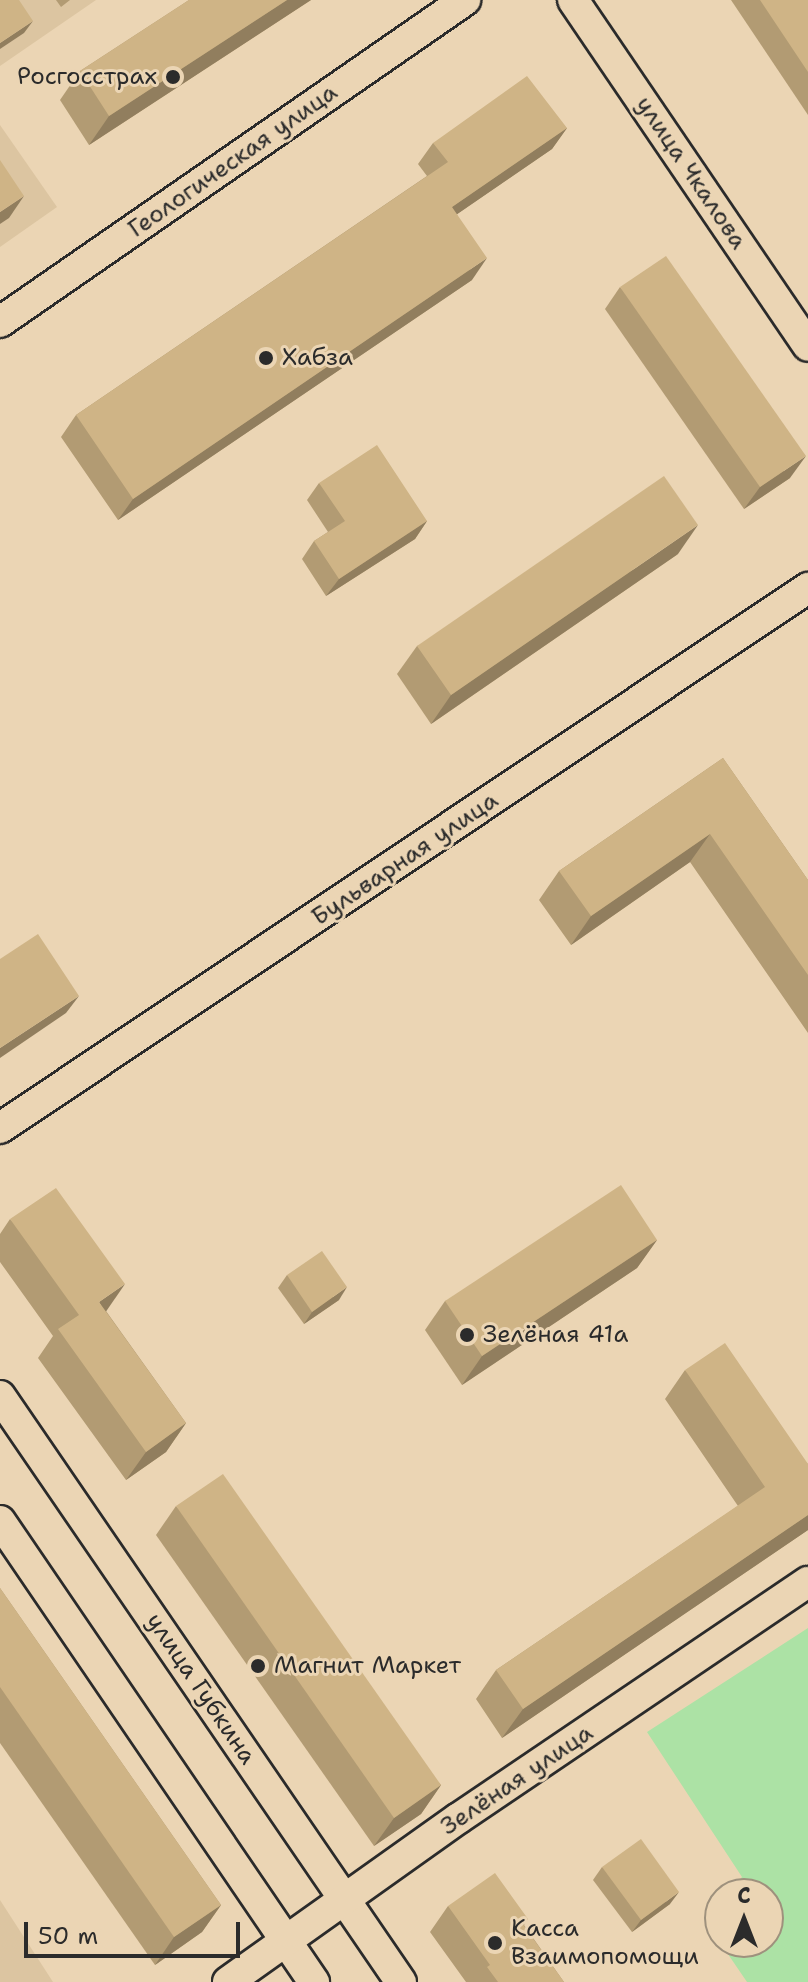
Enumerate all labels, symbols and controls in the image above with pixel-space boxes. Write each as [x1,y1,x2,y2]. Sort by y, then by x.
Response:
place label: Росгосстрах [17,63,157,91]
marker: Росгосстрах [164,68,182,86]
street label: Геологическая улица [123,78,343,244]
street label: улица Чкалова [629,91,753,255]
place label: Хабза [282,344,353,372]
marker: Хабза [257,349,275,367]
street label: Бульварная улица [306,786,504,932]
place label: Зелёная 41а [483,1321,628,1349]
marker: Зелёная 41а [458,1326,476,1344]
street label: улица Губкина [140,1608,262,1770]
place label: Магнит Маркет [274,1652,461,1680]
marker: Магнит Маркет [249,1657,267,1675]
street label: Зелёная улица [436,1719,598,1841]
north arrow [704,1878,784,1958]
text: С [737,1881,751,1910]
scale bar [28,1906,244,1956]
place label: Касса Взаимопомощи [511,1915,699,1971]
text: 50 m [38,1920,98,1952]
marker: Касса Взаимопомощи [486,1934,504,1952]

